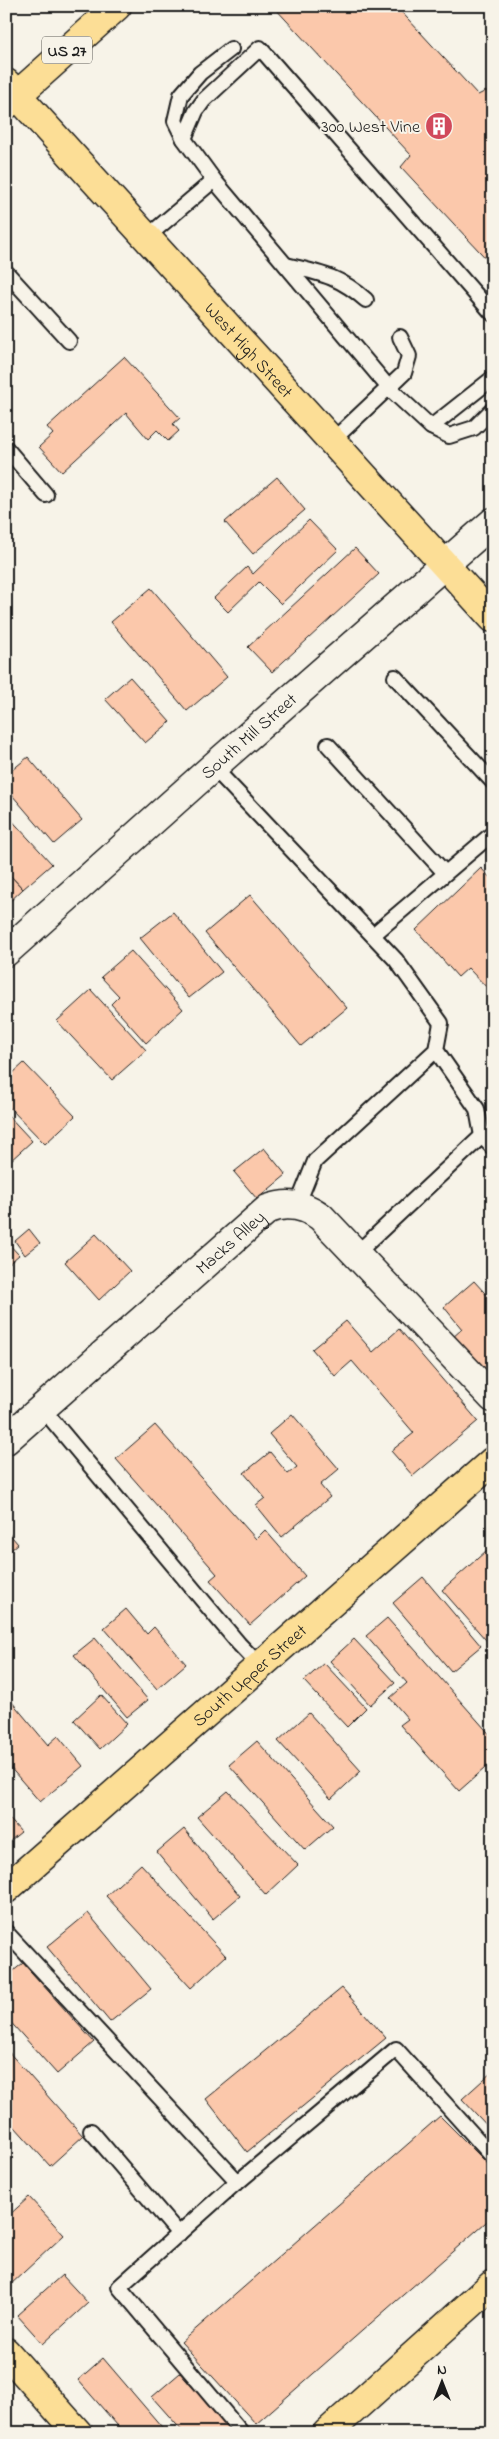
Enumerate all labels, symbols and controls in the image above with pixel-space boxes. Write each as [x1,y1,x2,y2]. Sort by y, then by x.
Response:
road number: US 27 [42,36,92,64]
building icon: 300 West Vine [424,111,454,141]
place label: 300 West Vine [321,115,421,141]
street label: West High Street [197,298,298,405]
street label: South Mill Street [196,688,304,787]
street label: Macks Alley [191,1206,272,1282]
street label: South Upper Street [188,1619,314,1734]
north arrow [416,2356,466,2406]
text: N [437,2360,447,2381]

